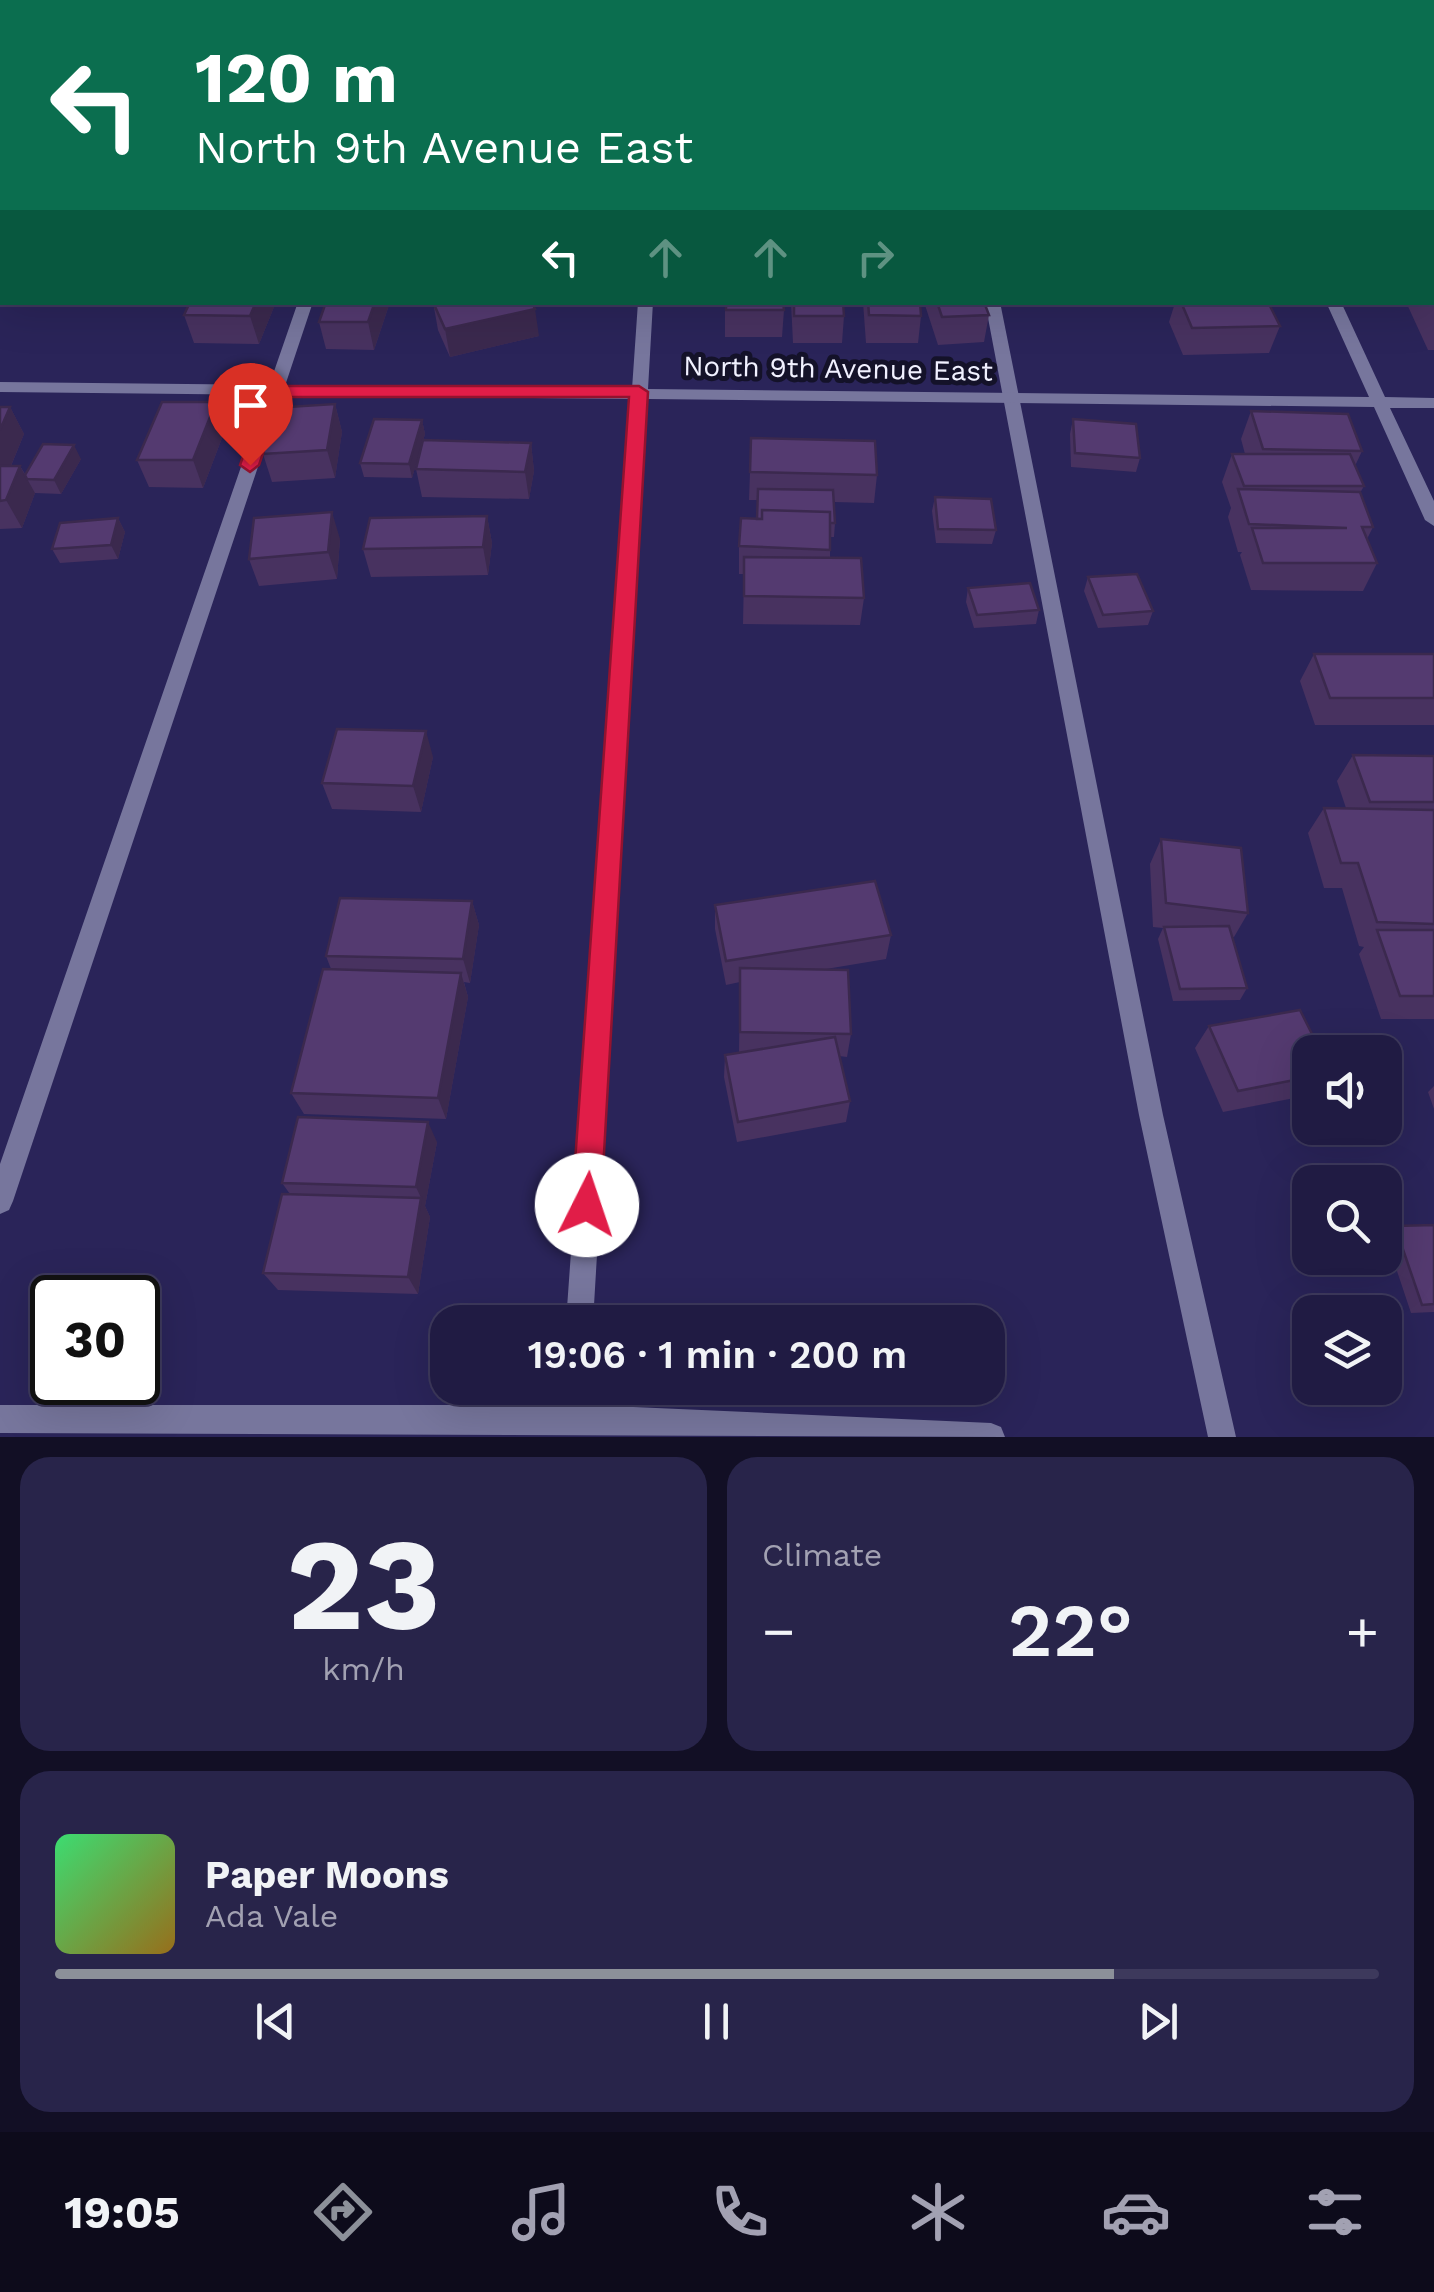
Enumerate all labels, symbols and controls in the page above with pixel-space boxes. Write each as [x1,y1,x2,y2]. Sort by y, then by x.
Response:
text: 120 m [195,37,398,119]
icon: left [30,40,160,170]
text: North 9th Avenue East [195,121,693,174]
icon: left [533,230,588,285]
icon: ahead [638,230,693,285]
icon: ahead [743,230,798,285]
icon: right [848,230,903,285]
street label: North 9th Avenue East [683,349,993,388]
pin [208,363,293,466]
icon: arrive [223,378,278,433]
map controls [1292,1035,1402,1405]
button: sound [1292,1035,1402,1145]
position arrow [535,1153,639,1257]
button: search [1292,1165,1402,1275]
speed limit sign: 30 [30,1275,160,1405]
button: layers [1292,1295,1402,1405]
text: 19:06 · 1 min · 200 m [528,1333,907,1377]
text: 23 [286,1508,441,1661]
text: Climate [762,1536,882,1574]
text: 22° [1008,1586,1133,1674]
text: − [762,1599,795,1663]
text: + [1346,1599,1379,1663]
text: km/h [322,1650,405,1688]
text: Paper Moons [205,1853,449,1897]
text: Ada Vale [205,1897,338,1935]
icon: previous [248,1994,303,2049]
icon: pause [689,1994,744,2049]
icon: next [1131,1994,1186,2049]
icon: directions [308,2177,378,2247]
icon: music [506,2177,576,2247]
icon: phone [705,2177,775,2247]
icon: climate [903,2177,973,2247]
icon: car [1101,2177,1171,2247]
icon: filters [1300,2177,1370,2247]
text: 19:05 [64,2186,180,2239]

